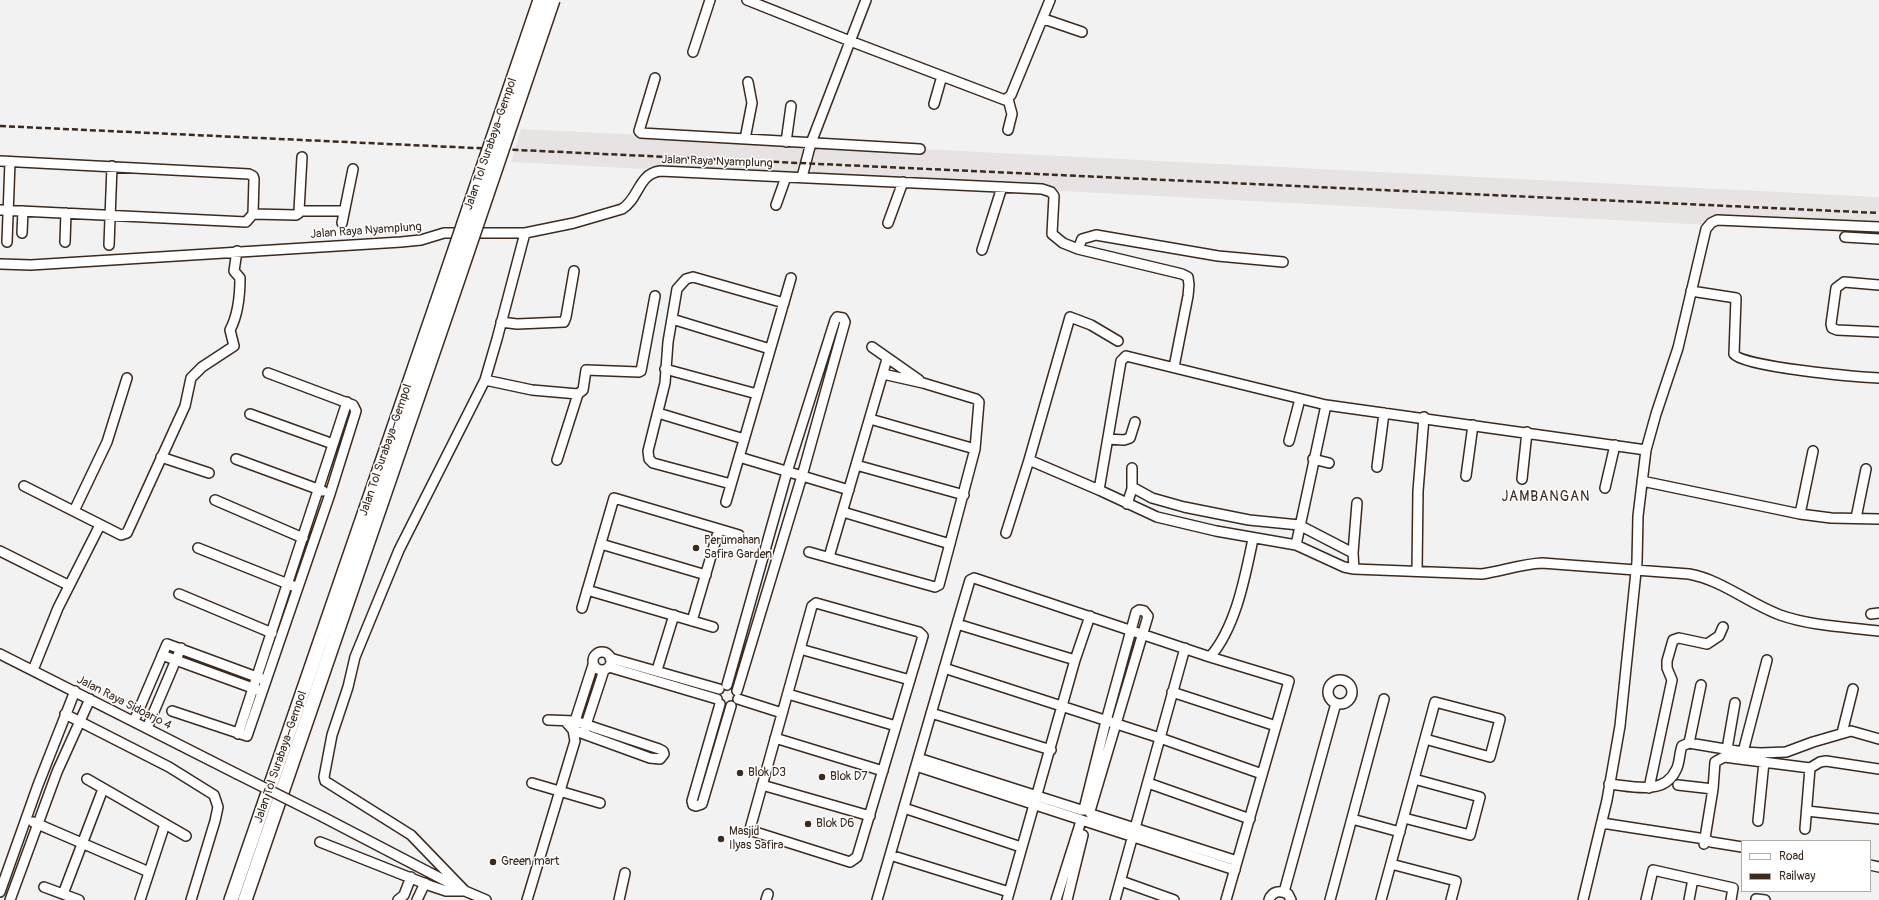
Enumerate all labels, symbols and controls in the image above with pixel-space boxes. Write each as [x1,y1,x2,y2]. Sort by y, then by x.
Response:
street label: Jalan Tol Surabaya–Gempol [462,76,520,212]
street label: Jalan Raya Nyamplung [661,153,773,171]
street label: Jalan Raya Nyamplung [310,220,422,242]
street label: Jalan Tol Surabaya–Gempol [357,382,415,518]
district label: JAMBANGAN [1501,489,1591,505]
place label: Perumahan Safira Garden [704,534,772,562]
marker: Perumahan Safira Garden [691,543,701,553]
street label: Jalan Raya Sidoarjo 4 [74,673,174,733]
street label: Jalan Tol Surabaya–Gempol [252,689,310,825]
place label: Blok D3 [748,766,786,780]
marker: Blok D3 [735,768,745,778]
place label: Blok D7 [830,770,868,784]
marker: Blok D7 [817,772,827,782]
place label: Blok D6 [816,817,854,831]
marker: Blok D6 [803,819,813,829]
place label: Masjid Ilyas Safira [729,825,783,853]
marker: Masjid Ilyas Safira [716,834,726,844]
legend [1741,840,1871,892]
text: Road [1779,849,1804,864]
place label: Green mart [501,855,559,869]
marker: Green mart [488,857,498,867]
text: Railway [1779,869,1815,884]

